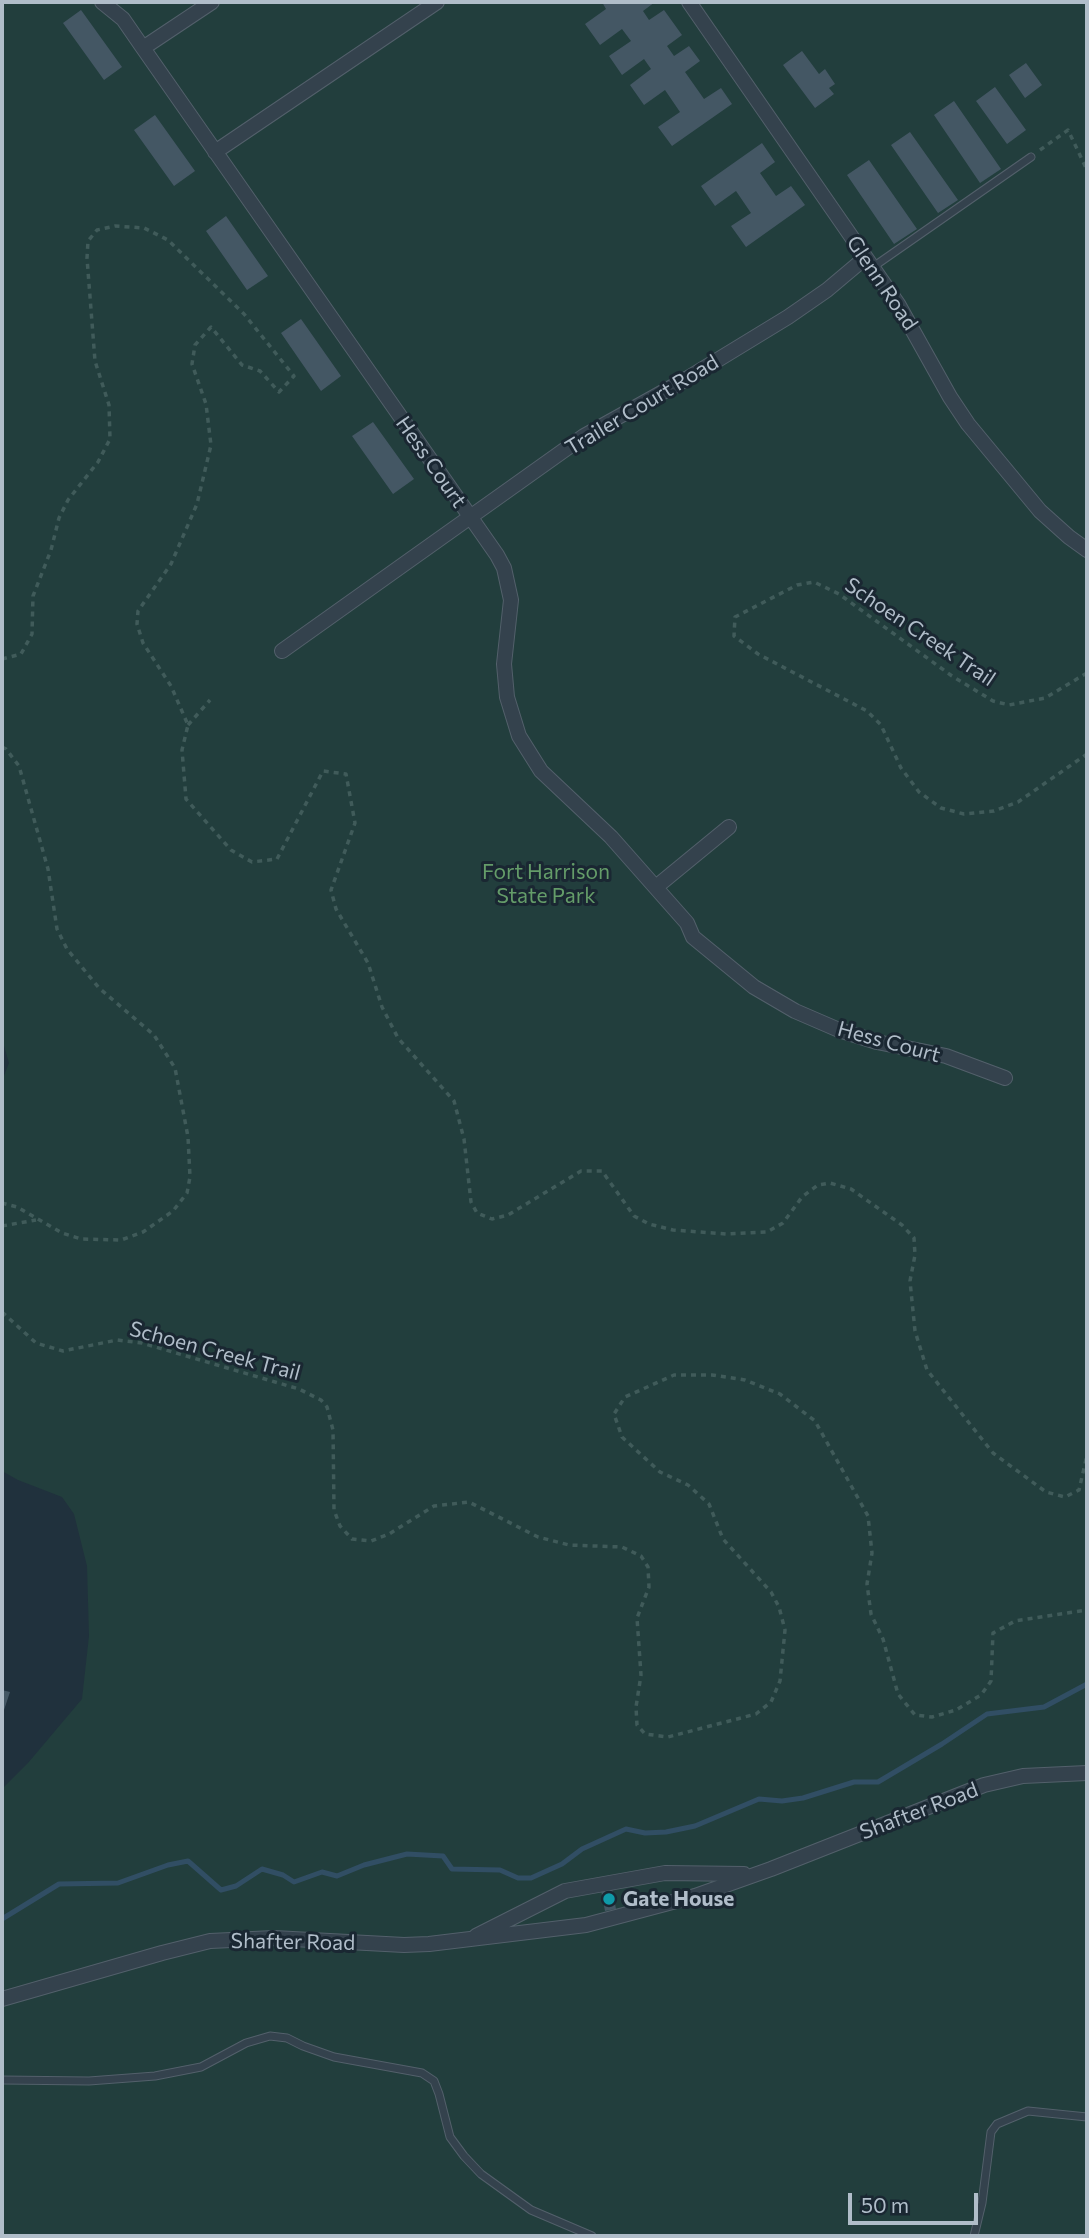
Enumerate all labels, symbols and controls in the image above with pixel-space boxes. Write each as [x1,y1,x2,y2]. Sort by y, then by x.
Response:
street label: Glenn Road [841,231,923,335]
street label: Trailer Court Road [561,349,723,461]
street label: Hess Court [390,412,472,512]
street label: Schoen Creek Trail [840,572,1000,692]
park label: Fort Harrison State Park [482,859,610,909]
street label: Hess Court [835,1016,943,1068]
street label: Schoen Creek Trail [127,1316,303,1386]
street label: Shafter Road [856,1777,982,1845]
place label: Gate House [623,1886,734,1912]
marker: Gate House [601,1891,617,1907]
street label: Shafter Road [230,1928,356,1956]
scale bar [851,2178,981,2222]
text: 50 m [861,2192,909,2217]

